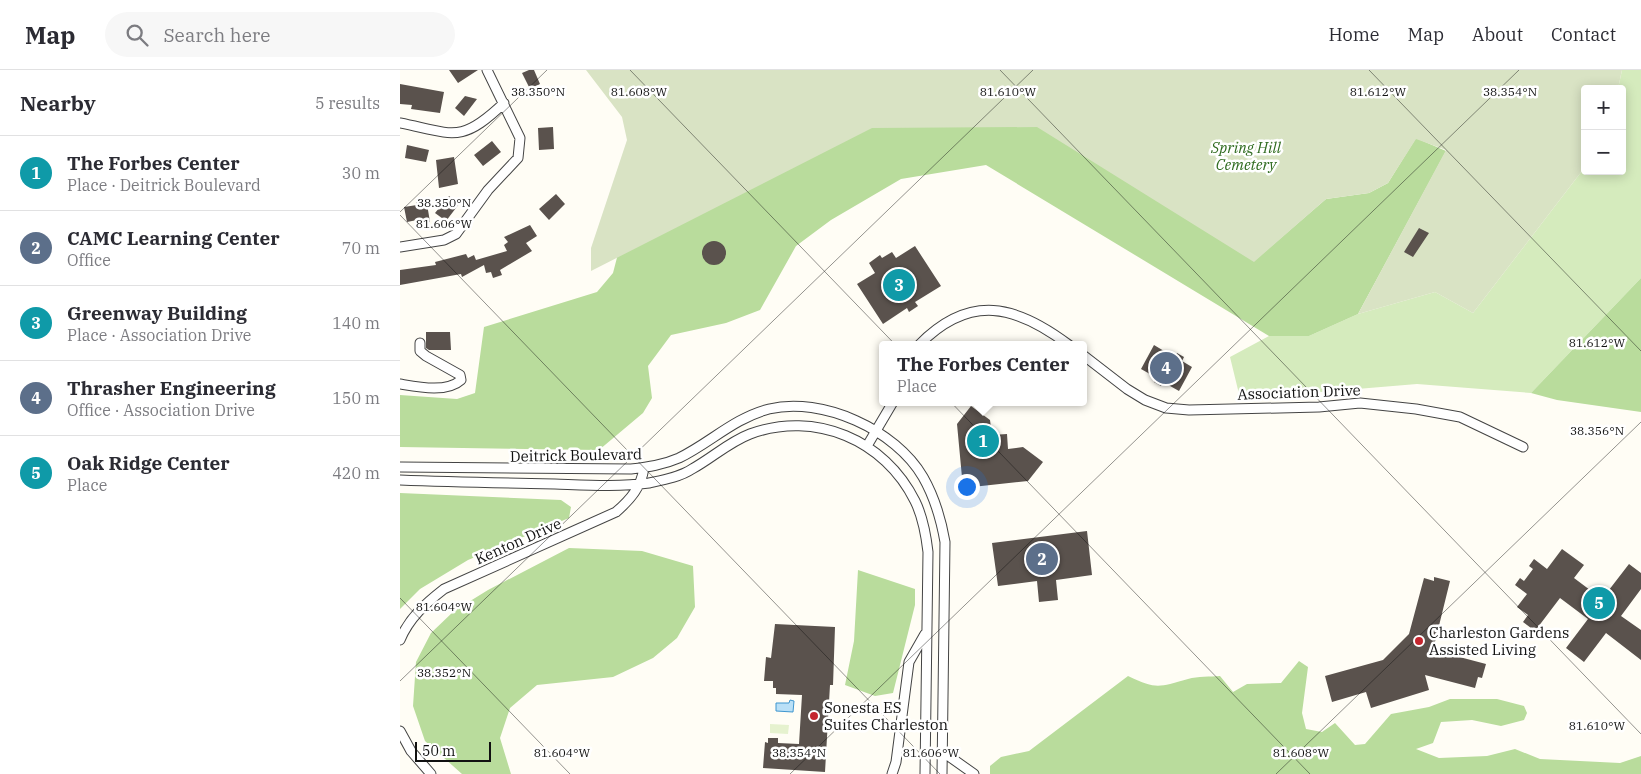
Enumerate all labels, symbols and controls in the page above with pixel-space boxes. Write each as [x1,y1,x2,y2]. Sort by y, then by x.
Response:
search box [105,12,455,57]
text: Map [25,19,75,51]
icon: search [123,21,151,49]
text: Search here [163,23,270,47]
text: Home [1328,23,1380,46]
text: Map [1408,23,1444,46]
text: About [1472,23,1523,46]
text: Contact [1551,23,1616,46]
text: 38.350°N [511,84,565,99]
text: 81.608°W [611,84,668,99]
text: 81.610°W [980,84,1037,99]
text: 81.612°W [1350,84,1407,99]
text: 38.354°N [1483,84,1537,99]
map controls [1581,85,1626,175]
button: + [1581,85,1626,130]
text: Nearby [20,89,96,117]
text: 5 results [315,93,380,113]
button: − [1581,130,1626,175]
park label: Spring Hill Cemetery [1210,138,1282,174]
text: The Forbes Center [67,151,240,175]
text: 1 [31,163,41,183]
text: 30 m [342,163,380,183]
text: Place · Deitrick Boulevard [67,175,261,195]
text: 38.350°N [417,195,471,210]
text: 81.606°W [416,216,473,231]
text: CAMC Learning Center [67,226,280,250]
text: 2 [31,238,41,258]
text: 70 m [342,238,380,258]
text: Office [67,250,111,270]
pin: 3 [883,266,915,304]
text: Greenway Building [67,301,247,325]
text: 3 [31,313,41,333]
text: 140 m [332,313,380,333]
text: Place · Association Drive [67,325,251,345]
text: 81.612°W [1569,335,1626,350]
popup [879,341,1087,406]
pin: 4 [1150,349,1182,387]
text: The Forbes Center [897,352,1069,376]
text: Thrasher Engineering [67,376,276,400]
text: Place [897,376,937,396]
street label: Association Drive [1237,380,1361,404]
text: 4 [31,388,41,408]
text: 150 m [332,388,380,408]
text: Office · Association Drive [67,400,255,420]
pin: 1 [967,422,999,460]
text: 38.356°N [1570,423,1624,438]
street label: Deitrick Boulevard [510,444,642,466]
text: Oak Ridge Center [67,451,230,475]
text: 5 [31,463,41,483]
text: 420 m [332,463,380,483]
your location [954,474,980,500]
text: Place [67,475,107,495]
street label: Kenton Drive [472,514,564,568]
pin: 2 [1026,540,1058,578]
pin: 5 [1583,584,1615,622]
text: 81.604°W [416,599,473,614]
place label: Charleston Gardens Assisted Living [1429,623,1569,659]
marker: Charleston Gardens Assisted Living [1413,635,1425,647]
text: 38.352°N [417,665,471,680]
place label: Sonesta ES Suites Charleston [824,698,948,734]
marker: Sonesta ES Suites Charleston [808,710,820,722]
text: 81.610°W [1569,718,1626,733]
scale bar [415,739,491,762]
text: 50 m [422,742,455,760]
text: 81.604°W [534,745,591,760]
text: 38.354°N [772,745,826,760]
text: 81.606°W [903,745,960,760]
text: 81.608°W [1273,745,1330,760]

